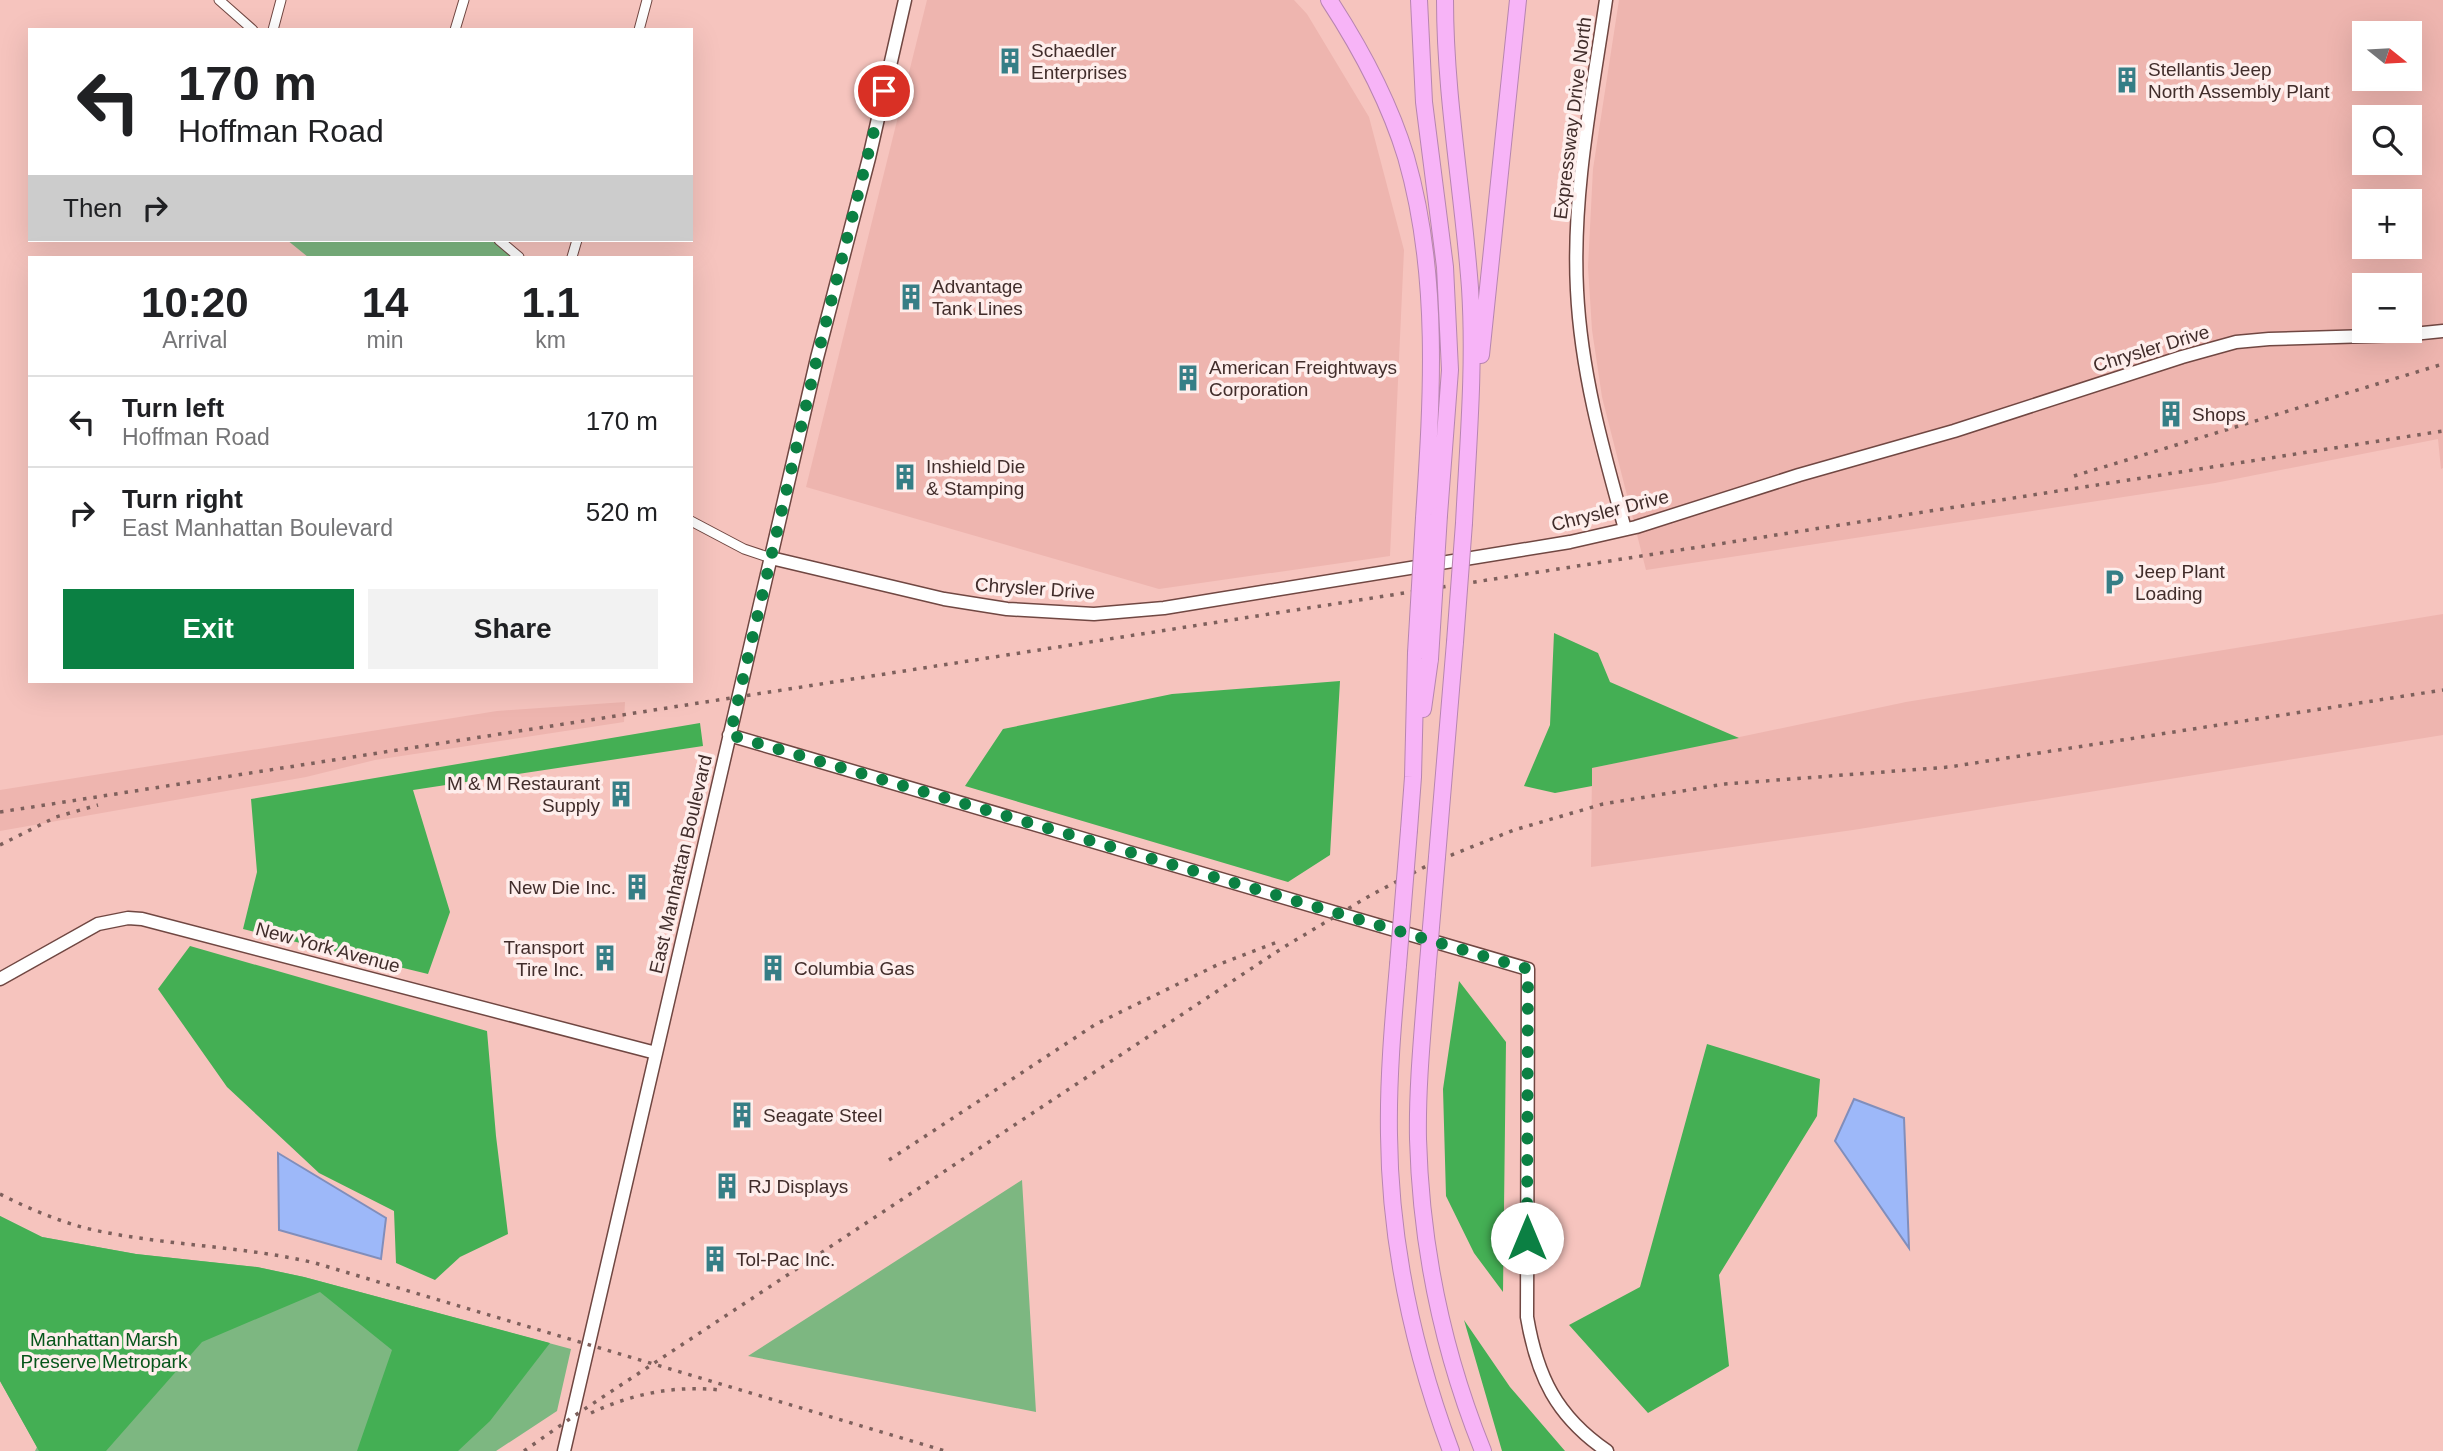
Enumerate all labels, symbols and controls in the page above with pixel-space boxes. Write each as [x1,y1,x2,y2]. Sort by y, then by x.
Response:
street label: Expressway Drive North [1550,16,1595,220]
north arrow [2352,21,2422,91]
map controls [2352,21,2422,343]
place label: Schaedler Enterprises [1031,40,1127,83]
building icon: Schaedler Enterprises [995,46,1025,76]
icon: left [63,56,154,147]
text: 170 m [178,56,317,110]
place label: Stellantis Jeep North Assembly Plant [2148,59,2330,102]
pin [854,61,914,121]
building icon: Stellantis Jeep North Assembly Plant [2112,65,2142,95]
icon: arrive [865,72,903,110]
button: search [2352,105,2422,175]
text: Hoffman Road [178,113,384,149]
icon: right [136,189,174,227]
button: + [2352,189,2422,259]
text: Then [63,193,122,223]
button: − [2352,273,2422,343]
place label: Advantage Tank Lines [932,276,1023,319]
text: 10:20 [141,279,249,326]
text: 14 [362,279,408,326]
text: 1.1 [521,279,580,326]
building icon: Advantage Tank Lines [896,282,926,312]
street label: Chrysler Drive [2091,321,2212,376]
text: Arrival [162,327,227,353]
text: min [366,327,404,353]
text: km [535,327,566,353]
place label: American Freightways Corporation [1209,357,1397,400]
building icon: American Freightways Corporation [1173,363,1203,393]
text: Turn left [122,393,224,423]
building icon: Shops [2156,399,2186,429]
icon: left [63,403,101,441]
place label: Shops [2192,404,2246,425]
text: 170 m [586,406,658,436]
text: Hoffman Road [122,424,270,450]
place label: Inshield Die & Stamping [926,456,1025,499]
building icon: Inshield Die & Stamping [890,462,920,492]
text: Turn right [122,484,243,514]
street label: Chrysler Drive [1549,486,1671,535]
icon: right [63,494,101,532]
text: 520 m [586,497,658,527]
text: East Manhattan Boulevard [122,515,393,541]
place label: Jeep Plant Loading [2135,561,2226,604]
parking icon: Jeep Plant Loading [2099,567,2129,597]
street label: Chrysler Drive [974,574,1096,603]
button: Exit [63,589,354,669]
button: Share [368,589,658,669]
street label: East Manhattan Boulevard [645,753,716,976]
place label: M & M Restaurant Supply [447,773,601,816]
building icon: M & M Restaurant Supply [606,779,636,809]
building icon: New Die Inc. [622,872,652,902]
place label: New Die Inc. [508,877,616,898]
street label: New York Avenue [253,918,402,977]
place label: Transport Tire Inc. [503,937,585,980]
building icon: Transport Tire Inc. [590,943,620,973]
building icon: Columbia Gas [758,953,788,983]
place label: Columbia Gas [794,958,914,979]
building icon: Seagate Steel [727,1100,757,1130]
place label: Seagate Steel [763,1105,882,1126]
building icon: RJ Displays [712,1171,742,1201]
place label: RJ Displays [748,1176,848,1197]
position arrow [1490,1201,1564,1275]
building icon: Tol-Pac Inc. [700,1244,730,1274]
place label: Tol-Pac Inc. [736,1249,835,1270]
park label: Manhattan Marsh Preserve Metropark [21,1329,188,1372]

